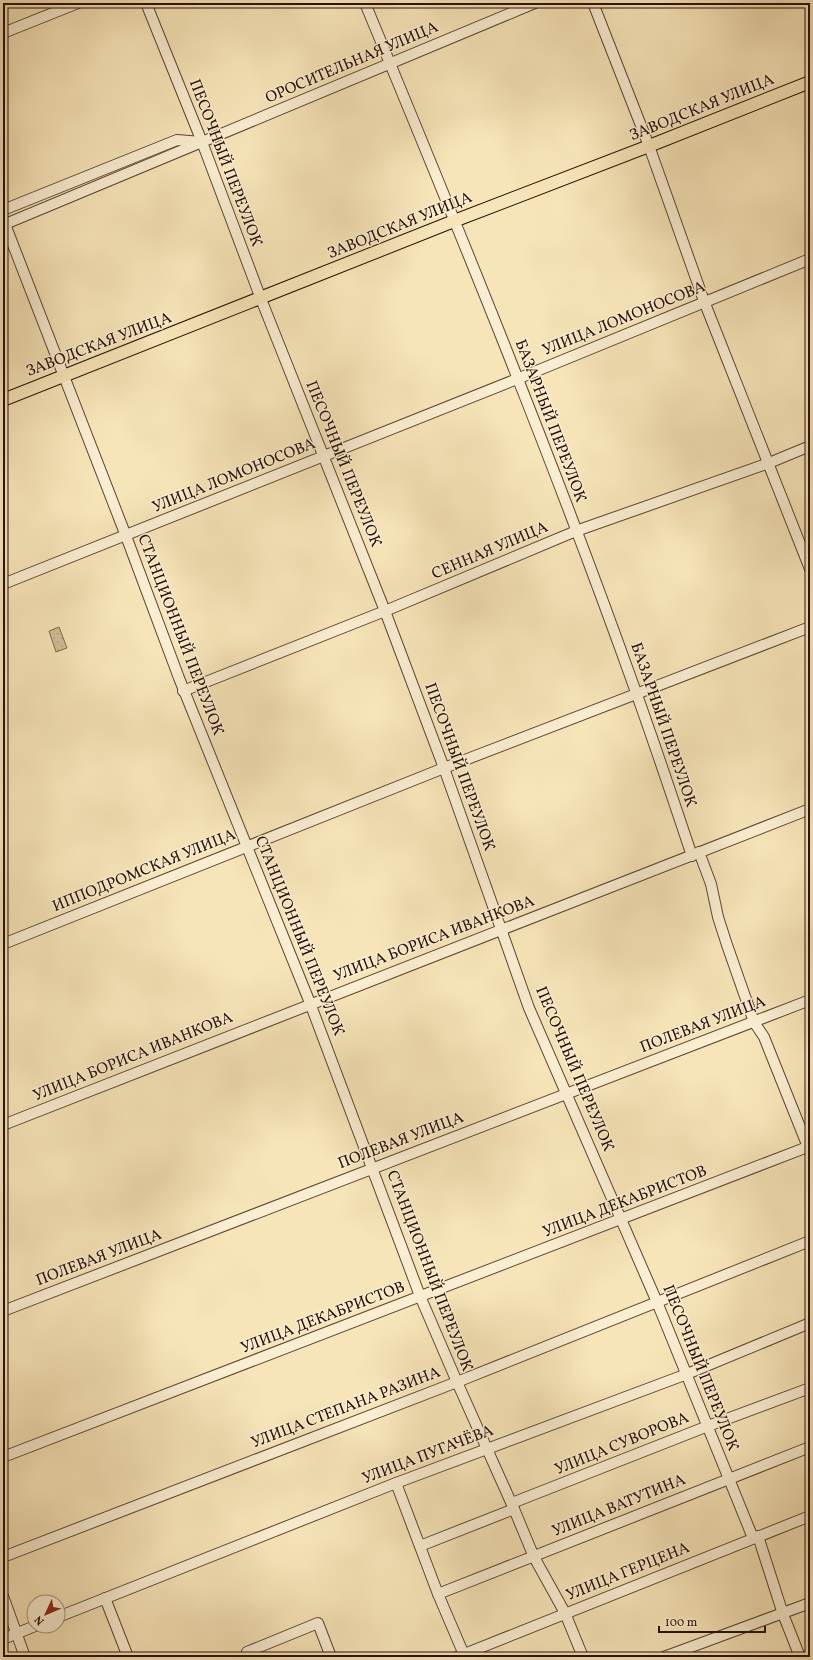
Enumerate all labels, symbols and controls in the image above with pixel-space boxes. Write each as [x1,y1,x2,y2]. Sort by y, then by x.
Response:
street label: ОРОСИТЕЛЬНАЯ УЛИЦА [262,17,442,109]
street label: ЗАВОДСКАЯ УЛИЦА [626,69,778,147]
street label: ПЕСОЧНЫЙ ПЕРЕУЛОК [183,76,267,250]
street label: ЗАВОДСКАЯ УЛИЦА [324,187,476,265]
street label: УЛИЦА ЛОМОНОСОВА [539,276,709,362]
street label: ЗАВОДСКАЯ УЛИЦА [23,307,175,383]
street label: БАЗАРНЫЙ ПЕРЕУЛОК [509,336,591,506]
street label: ПЕСОЧНЫЙ ПЕРЕУЛОК [300,378,386,551]
street label: УЛИЦА ЛОМОНОСОВА [149,433,319,519]
street label: СЕННАЯ УЛИЦА [429,517,551,585]
street label: СТАНЦИОННЫЙ ПЕРЕУЛОК [131,531,229,739]
street label: БАЗАРНЫЙ ПЕРЕУЛОК [624,640,702,810]
street label: ПЕСОЧНЫЙ ПЕРЕУЛОК [418,680,500,854]
street label: ИППОДРОМСКАЯ УЛИЦА [49,824,239,918]
street label: СТАНЦИОННЫЙ ПЕРЕУЛОК [249,833,349,1039]
street label: УЛИЦА БОРИСА ИВАНКОВА [330,890,538,988]
street label: ПЕСОЧНЫЙ ПЕРЕУЛОК [529,983,619,1155]
street label: ПОЛЕВАЯ УЛИЦА [637,991,769,1059]
street label: УЛИЦА БОРИСА ИВАНКОВА [30,1007,236,1107]
street label: ПОЛЕВАЯ УЛИЦА [335,1107,467,1175]
street label: УЛИЦА ДЕКАБРИСТОВ [540,1160,710,1244]
street label: СТАНЦИОННЫЙ ПЕРЕУЛОК [380,1167,478,1375]
street label: ПОЛЕВАЯ УЛИЦА [33,1224,165,1292]
street label: УЛИЦА ДЕКАБРИСТОВ [238,1276,408,1360]
street label: ПЕСОЧНЫЙ ПЕРЕУЛОК [657,1282,743,1455]
street label: УЛИЦА СТЕПАНА РАЗИНА [248,1362,444,1454]
street label: УЛИЦА СУВОРОВА [552,1407,692,1481]
street label: УЛИЦА ПУГАЧЁВА [359,1420,497,1490]
street label: УЛИЦА ВАТУТИНА [549,1469,689,1543]
street label: УЛИЦА ГЕРЦЕНА [563,1537,693,1607]
north arrow [26,1594,66,1634]
scale bar [659,1608,765,1634]
text: N [32,1612,48,1628]
text: 100 m [665,1615,698,1631]

